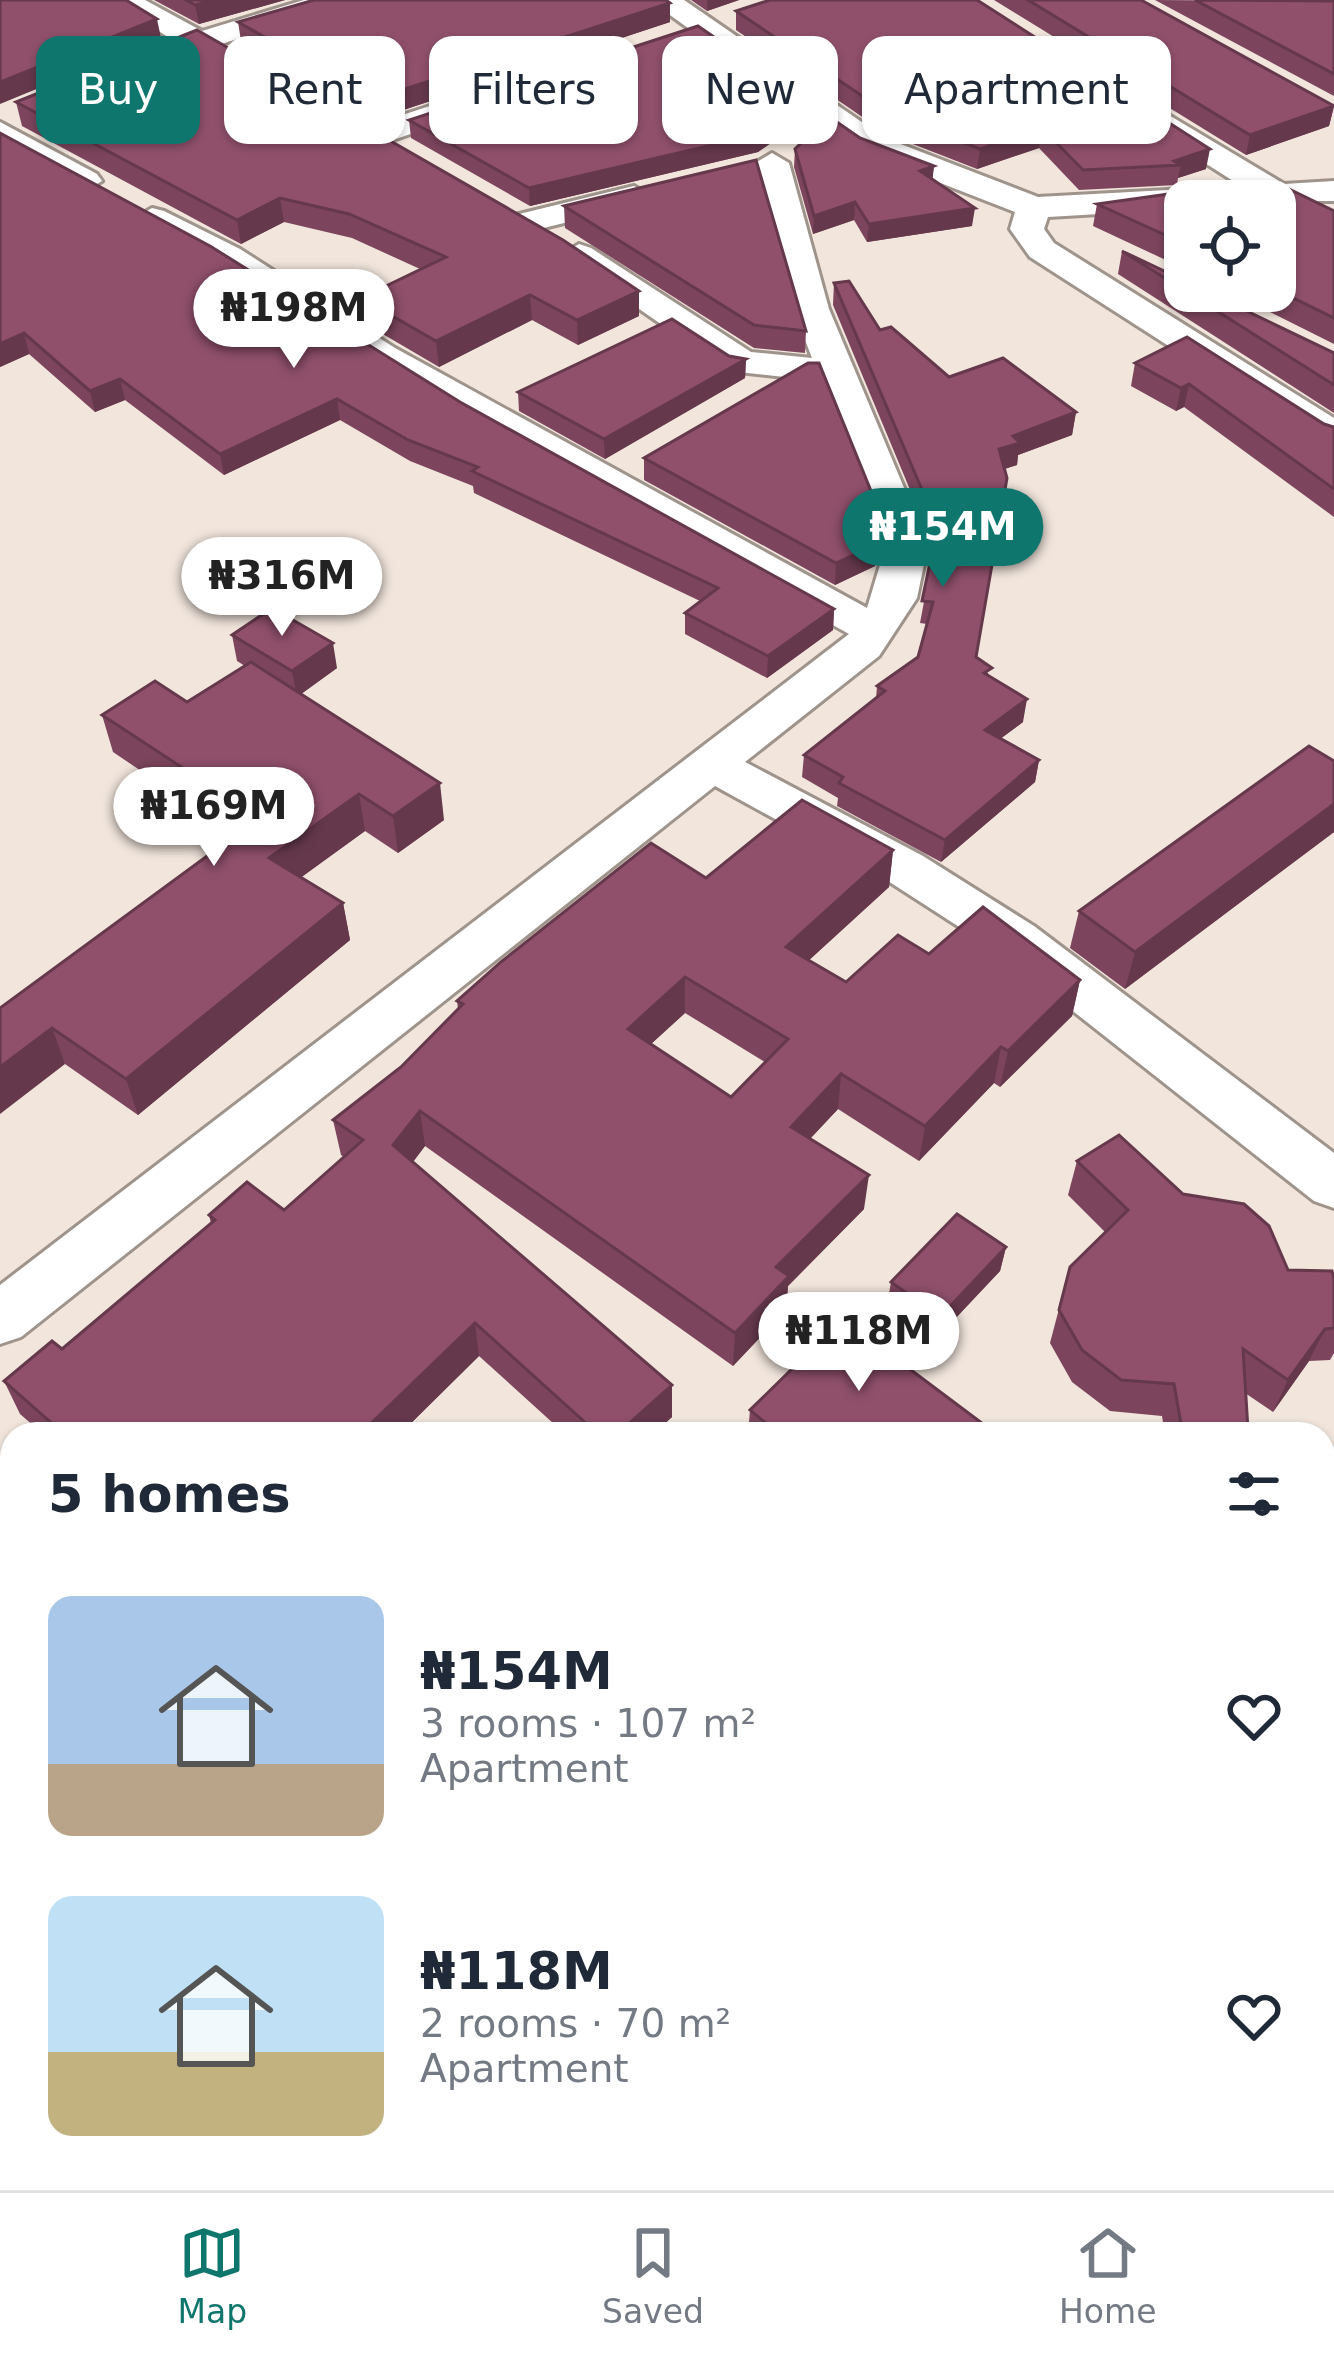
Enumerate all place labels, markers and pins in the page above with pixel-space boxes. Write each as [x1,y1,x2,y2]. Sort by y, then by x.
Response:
pin: ₦198M [210,269,378,371]
pin: ₦154M [859,488,1027,590]
pin: ₦316M [198,537,366,639]
pin: ₦169M [130,767,298,869]
pin: ₦118M [775,1292,943,1394]

